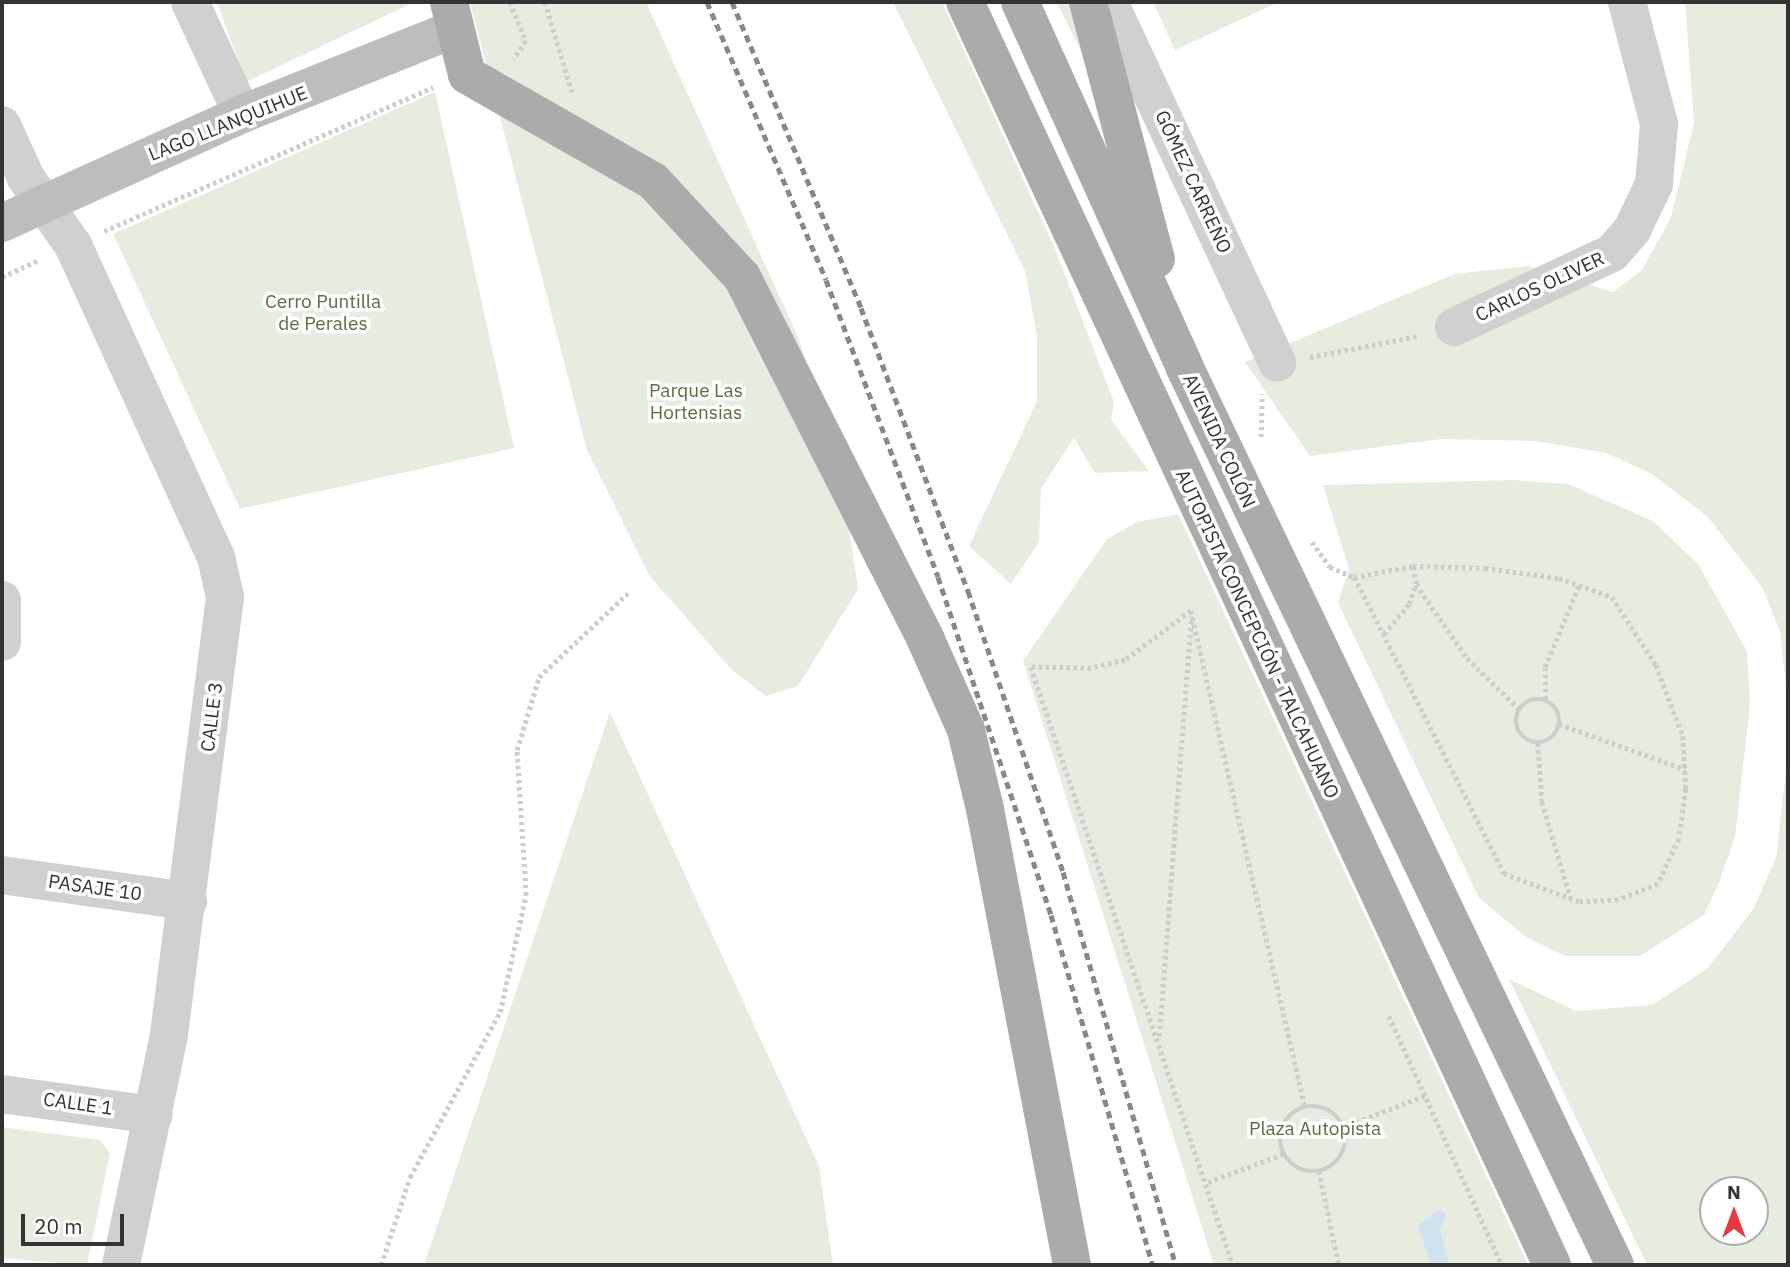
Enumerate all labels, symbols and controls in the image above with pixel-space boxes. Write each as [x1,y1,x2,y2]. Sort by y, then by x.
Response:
street label: LAGO LLANQUIHUE [145,82,311,166]
street label: GÓMEZ CARREÑO [1150,107,1236,257]
street label: CARLOS OLIVER [1472,247,1608,327]
park label: Cerro Puntilla de Perales [265,291,381,335]
street label: AVENIDA COLÓN [1178,370,1260,512]
park label: Parque Las Hortensias [649,380,743,424]
street label: AUTOPISTA CONCEPCIÓN - TALCAHUANO [1170,466,1344,802]
street label: CALLE 3 [196,681,228,753]
street label: PASAJE 10 [47,870,143,906]
street label: CALLE 1 [42,1088,114,1120]
park label: Plaza Autopista [1249,1118,1381,1140]
north arrow [1699,1176,1769,1246]
text: N [1727,1180,1741,1204]
scale bar [24,1200,128,1244]
text: 20 m [34,1212,83,1240]

